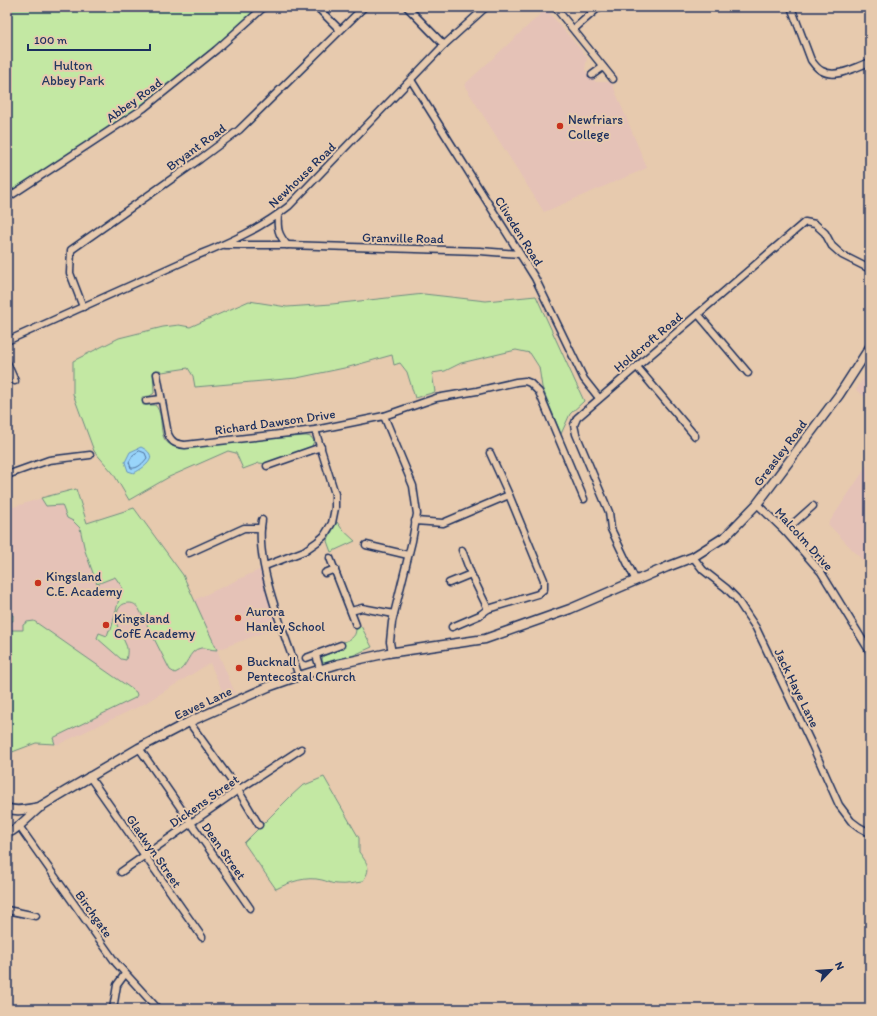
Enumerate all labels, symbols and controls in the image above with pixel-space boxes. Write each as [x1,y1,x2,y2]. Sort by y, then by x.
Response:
scale bar [28,26,150,52]
text: 100 m [34,33,67,47]
park label: Hulton Abbey Park [42,58,105,88]
street label: Abbey Road [103,75,165,125]
place label: Newfriars College [568,112,623,142]
street label: Bryant Road [163,120,229,174]
marker: Newfriars College [555,121,565,131]
street label: Newhouse Road [265,139,339,211]
street label: Cliveden Road [492,194,546,268]
street label: Granville Road [362,230,444,246]
street label: Holdcroft Road [611,309,685,375]
street label: Richard Dawson Drive [214,406,336,438]
street label: Greasley Road [750,417,810,489]
street label: Malcolm Drive [772,504,836,574]
place label: Kingsland C.E. Academy [46,569,122,599]
marker: Kingsland C.E. Academy [33,578,43,588]
place label: Aurora Hanley School [246,604,325,634]
place label: Kingsland CofE Academy [114,611,195,641]
marker: Aurora Hanley School [233,613,243,623]
marker: Kingsland CofE Academy [101,620,111,630]
street label: Jack Haye Lane [771,646,823,730]
place label: Bucknall Pentecostal Church [247,654,356,684]
marker: Bucknall Pentecostal Church [234,663,244,673]
street label: Eaves Lane [172,683,234,723]
street label: Dickens Street [166,771,242,831]
street label: Gladwyn Street [123,812,185,891]
street label: Dean Street [199,820,249,882]
street label: Birchgate [72,888,116,940]
north arrow [811,950,851,990]
text: N [832,960,847,972]

